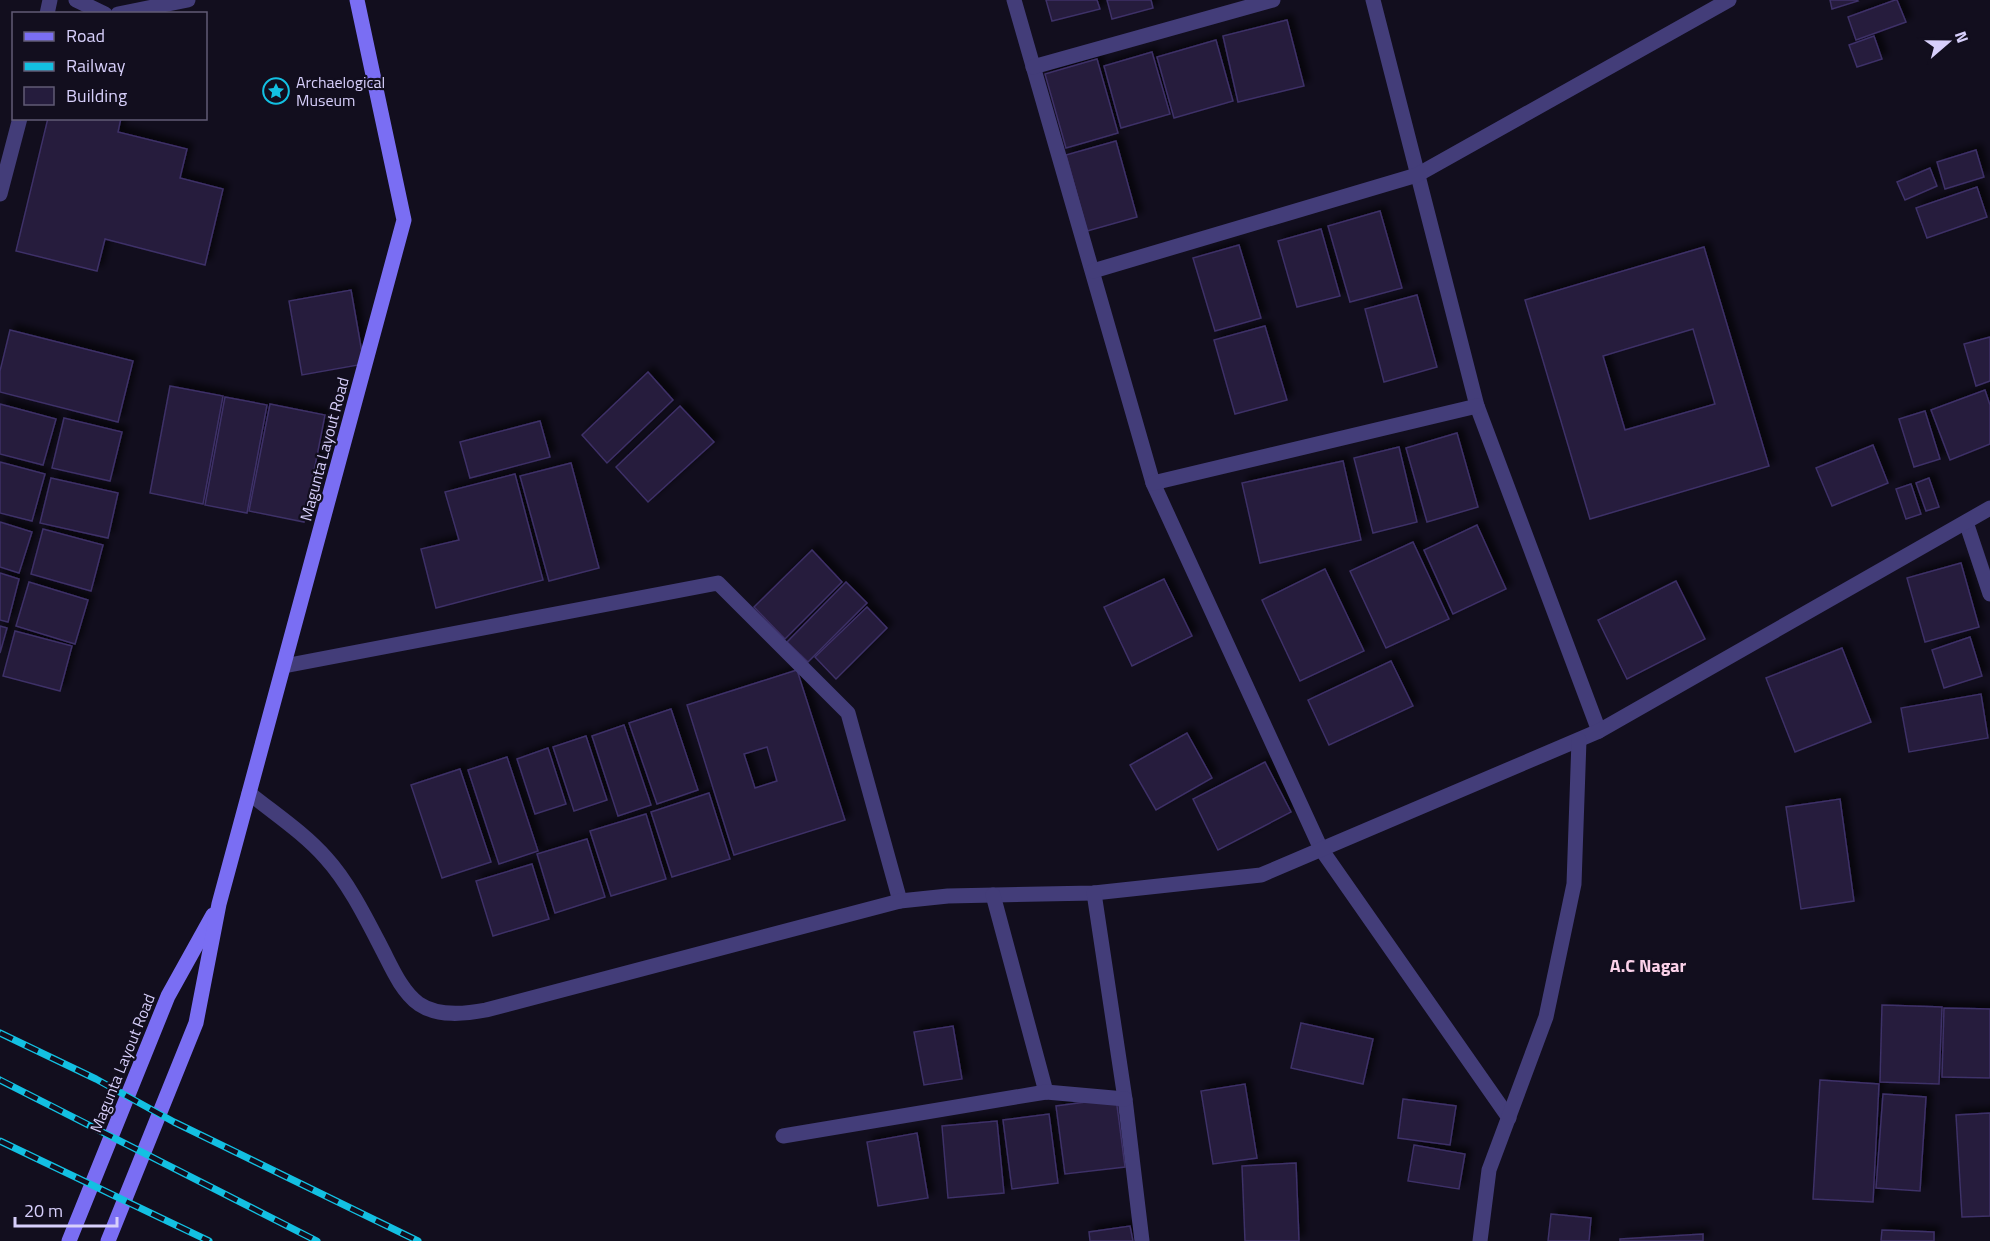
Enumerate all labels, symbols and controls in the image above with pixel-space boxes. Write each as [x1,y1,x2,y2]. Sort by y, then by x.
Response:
legend [12,12,207,120]
north arrow [1918,12,1978,72]
text: Road [66,22,105,49]
text: N [1949,28,1975,46]
text: Railway [66,52,126,79]
place label: Archaelogical Museum [296,70,385,112]
place icon: Archaelogical Museum [261,76,291,106]
text: Building [66,82,127,109]
street label: Magunta Layout Road [293,375,355,523]
district label: A.C Nagar [1610,952,1686,979]
street label: Magunta Layout Road [83,990,161,1136]
scale bar [15,1190,117,1228]
text: 20 m [24,1197,63,1224]

